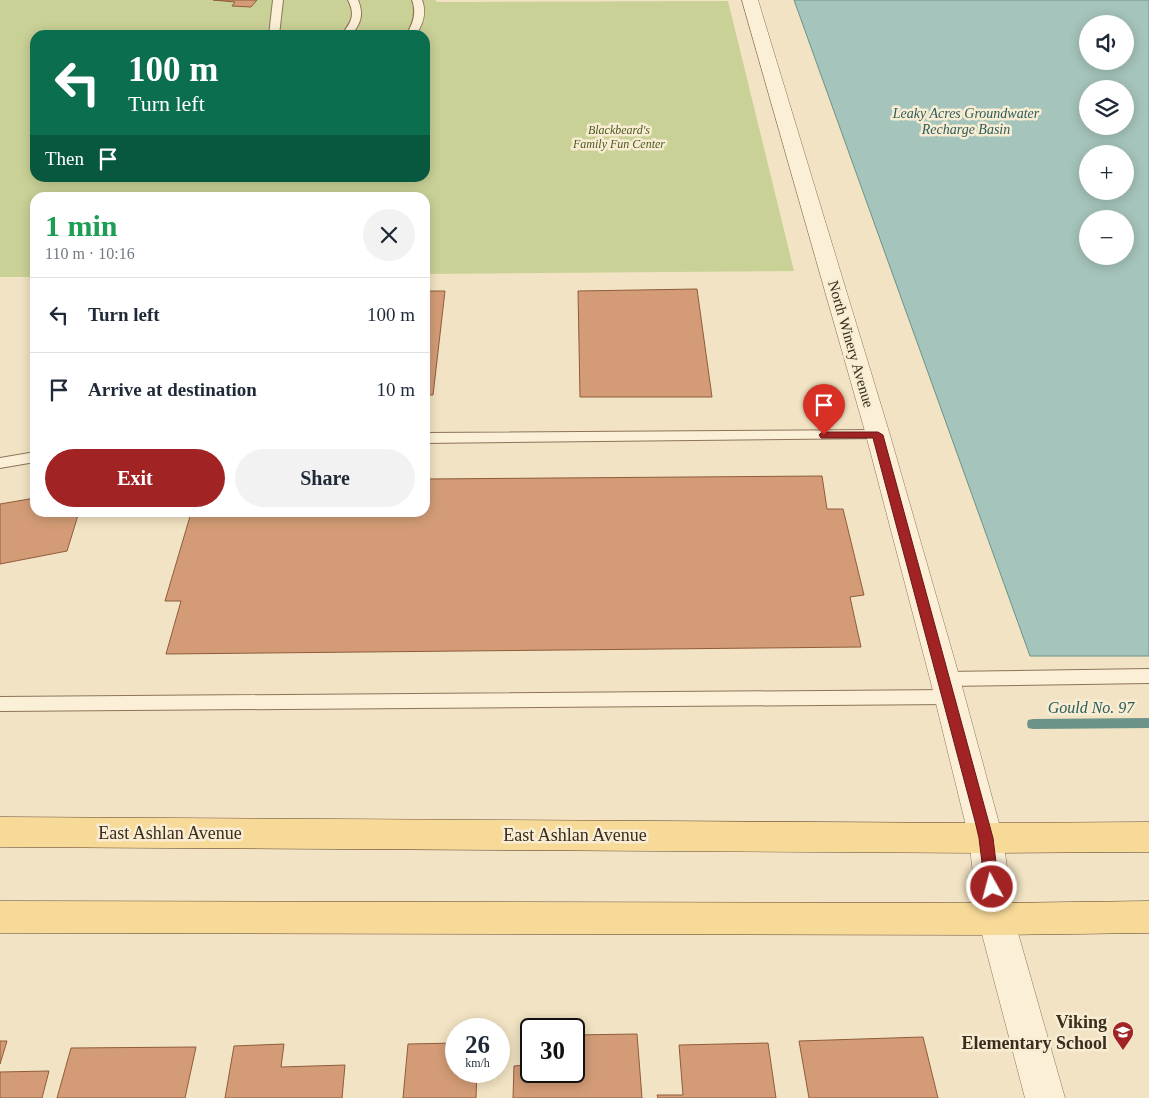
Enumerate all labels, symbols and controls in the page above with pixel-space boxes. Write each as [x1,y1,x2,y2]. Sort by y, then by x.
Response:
map controls [1079,15,1134,265]
button: sound [1079,15,1134,70]
icon: left [45,50,110,115]
text: 100 m [128,50,218,89]
button: layers [1079,80,1134,135]
text: Turn left [128,91,205,116]
water label: Leaky Acres Groundwater Recharge Basin [892,106,1040,137]
park label: Blackbeard's Family Fun Center [572,123,665,151]
icon: arrive [94,145,122,173]
button: + [1079,145,1134,200]
text: Then [45,148,84,169]
text: 1 min [45,209,118,242]
button: close [363,209,415,261]
button: − [1079,210,1134,265]
text: 110 m · 10:16 [45,245,135,262]
street label: North Winery Avenue [825,279,877,410]
icon: left [45,301,73,329]
text: Turn left [88,304,160,325]
text: 100 m [367,304,415,325]
icon: arrive [45,376,73,404]
text: Arrive at destination [88,379,257,400]
text: 10 m [376,379,415,400]
pin [803,384,845,435]
icon: arrive [810,391,838,419]
button: Exit [45,449,225,507]
button: Share [235,449,415,507]
water label: Gould No. 97 [1048,699,1135,716]
street label: East Ashlan Avenue [98,823,242,843]
street label: East Ashlan Avenue [503,825,647,845]
position arrow [965,860,1017,912]
place label: Viking Elementary School [962,1012,1107,1053]
speed limit sign: 30 [520,1018,585,1083]
school or university icon: Viking Elementary School [1111,1020,1135,1051]
text: 26 [465,1031,490,1058]
text: km/h [465,1056,490,1070]

